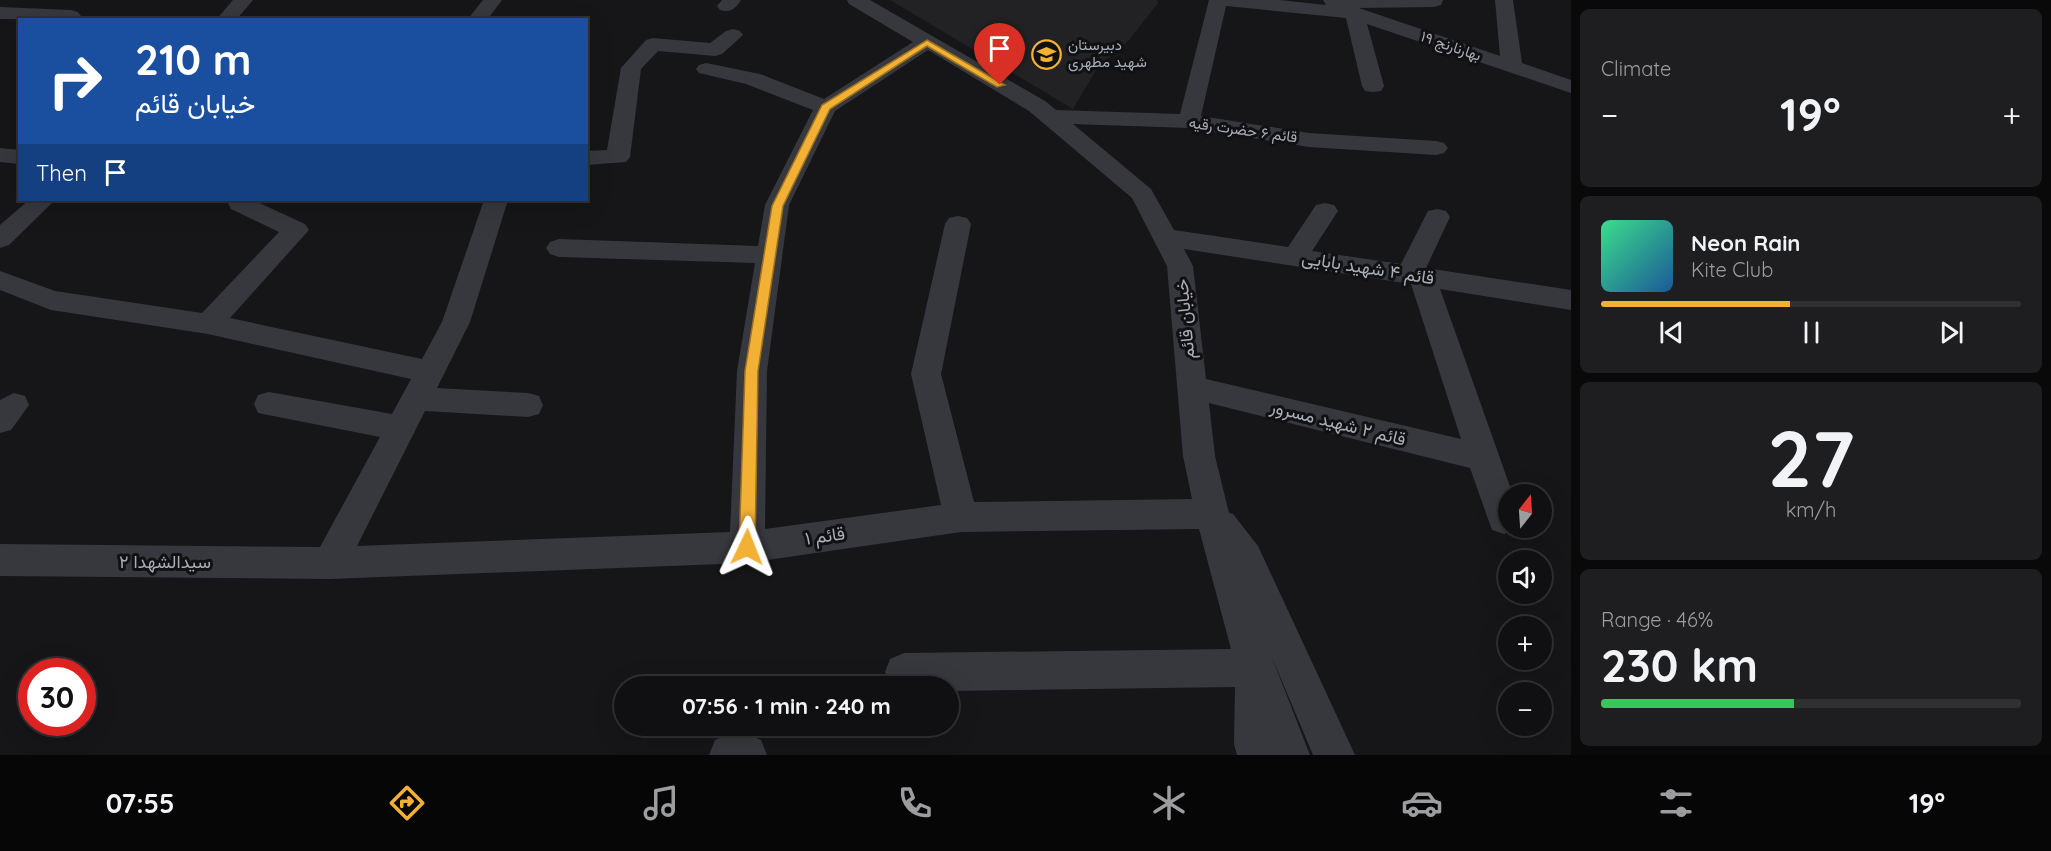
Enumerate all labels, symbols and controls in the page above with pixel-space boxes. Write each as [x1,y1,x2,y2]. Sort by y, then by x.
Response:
pin [974,23,1025,85]
street label: بهارنارنج ۱۹ [1418,26,1484,67]
icon: arrive [983,32,1016,65]
text: 210 m [135,33,252,86]
place label: دبیرستان شهید مطهری [1068,35,1147,72]
school or university icon: دبیرستان شهید مطهری [1031,38,1063,70]
icon: right [36,42,114,120]
text: Climate [1601,56,1671,81]
text: خیابان قائم [135,86,255,120]
text: 19° [1780,86,1841,142]
text: − [1601,94,1618,135]
text: + [2002,94,2021,135]
street label: قائم ۶ حضرت رقیه [1187,112,1299,148]
icon: arrive [99,156,132,189]
text: Then [36,159,87,187]
text: Neon Rain [1691,229,1800,257]
street label: قائم ۴ شهید بابایی [1300,246,1436,290]
text: Kite Club [1691,257,1773,282]
street label: خیابان قائم [1170,278,1200,360]
icon: previous [1655,316,1688,349]
icon: pause [1795,316,1828,349]
icon: next [1935,316,1968,349]
street label: قائم ۲ شهید مسرور [1267,394,1408,451]
text: 27 [1767,409,1855,507]
north arrow [1498,484,1552,538]
map controls [1498,484,1552,736]
text: km/h [1786,497,1836,522]
position arrow [715,515,779,579]
street label: قائم ۱ [804,521,846,551]
street label: سیدالشهدا ۲ [119,550,211,573]
button: sound [1498,550,1552,604]
text: Range · 46% [1601,607,1713,632]
button: + [1498,616,1552,670]
text: 230 km [1601,637,1758,693]
speed limit sign: 30 [18,658,96,736]
button: − [1498,682,1552,736]
text: 07:56 · 1 min · 240 m [682,692,891,720]
icon: directions [386,782,428,824]
icon: music [640,782,682,824]
icon: phone [894,782,936,824]
icon: climate [1148,782,1190,824]
icon: car [1401,782,1443,824]
icon: filters [1655,782,1697,824]
text: 07:55 [106,786,175,820]
text: 19° [1909,786,1945,820]

